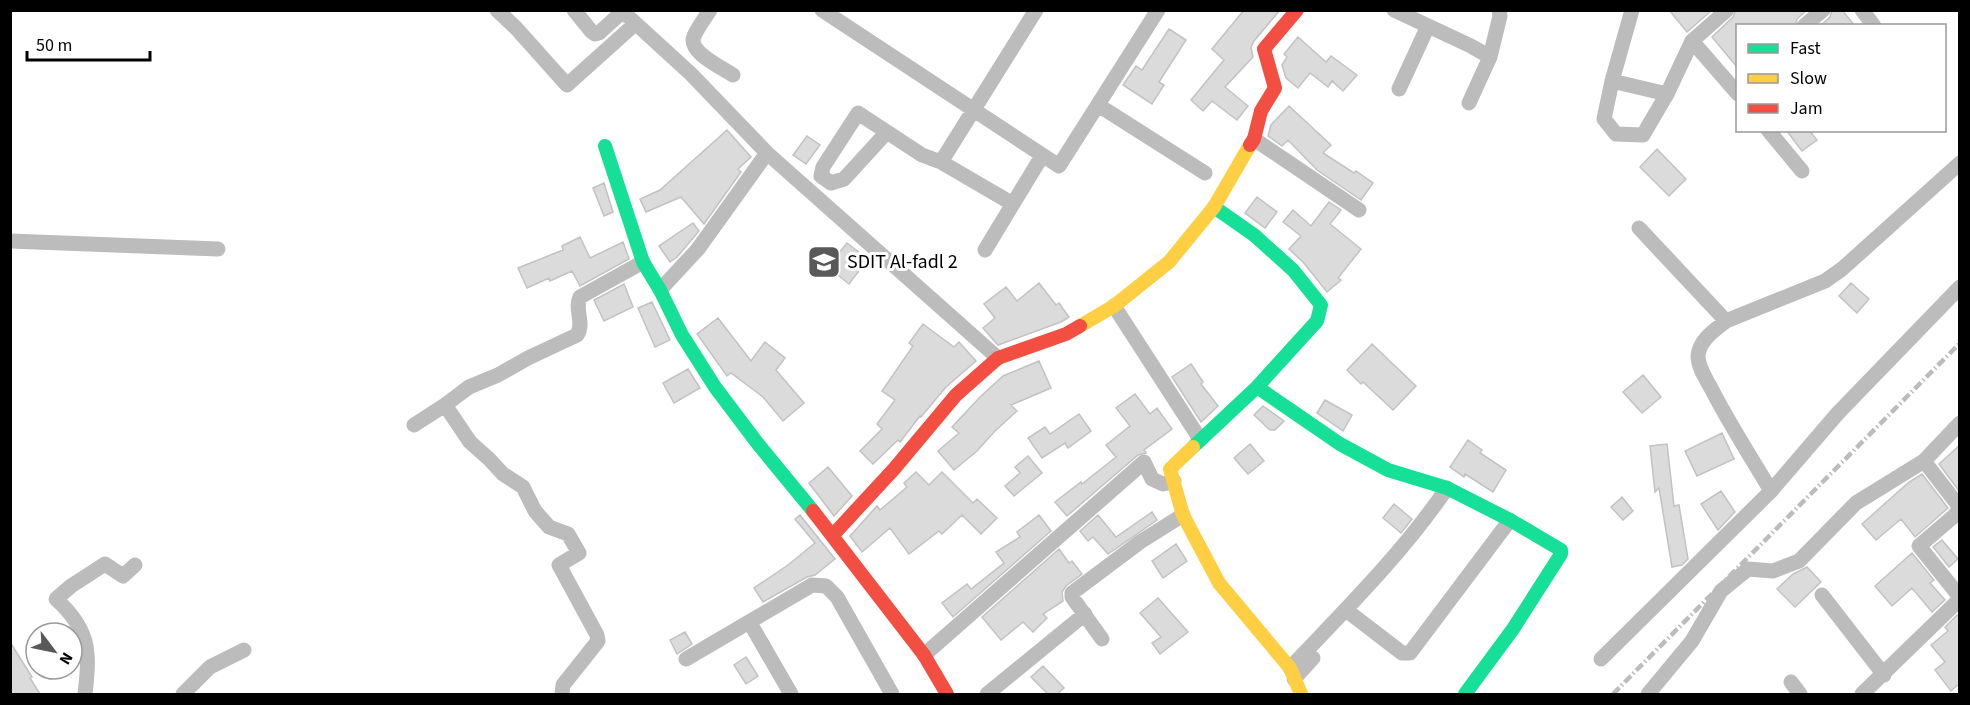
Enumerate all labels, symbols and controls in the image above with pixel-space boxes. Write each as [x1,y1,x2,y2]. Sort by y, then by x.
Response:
scale bar [27,24,150,62]
legend [1736,24,1946,132]
text: 50 m [36,33,72,58]
text: Fast [1790,36,1821,61]
text: Slow [1790,66,1827,91]
text: Jam [1790,96,1823,121]
school or university icon: SDIT Al-fadl 2 [806,244,842,280]
place label: SDIT Al-fadl 2 [847,248,958,276]
north arrow [24,621,84,681]
text: N [54,648,78,669]

